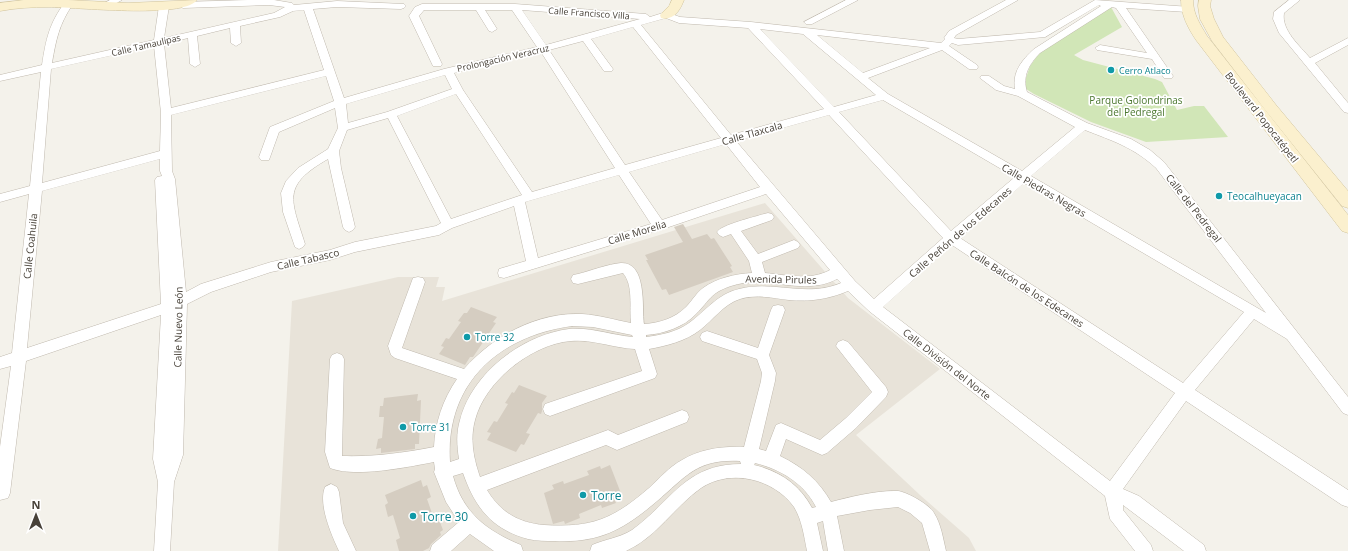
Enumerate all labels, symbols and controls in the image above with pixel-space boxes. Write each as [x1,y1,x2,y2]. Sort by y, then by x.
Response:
street label: Calle Francisco Villa [548,4,630,22]
street label: Calle Tamaulipas [110,31,182,59]
street label: Prolongación Veracruz [456,41,550,75]
place label: Cerro Atlaco [1119,64,1171,77]
marker: Cerro Atlaco [1106,65,1116,75]
street label: Boulevard Popocatépetl [1222,69,1302,165]
park label: Parque Golondrinas del Pedregal [1089,93,1183,119]
street label: Calle Tlaxcala [720,118,784,148]
street label: Calle Piedras Negras [999,160,1089,220]
street label: Calle del Pedregal [1163,171,1225,245]
street label: Calle Peñón de los Edecanes [906,183,1015,281]
place label: Teocalhueyacan [1227,189,1302,203]
marker: Teocalhueyacan [1214,191,1224,201]
street label: Calle Coahuila [20,213,40,279]
street label: Calle Morelia [606,216,668,248]
street label: Calle Tabasco [276,245,340,273]
street label: Calle Balcón de los Edecanes [967,246,1087,330]
street label: Avenida Pirules [745,271,817,287]
street label: Calle Nuevo León [170,286,186,368]
street label: Calle División del Norte [900,325,994,403]
place label: Torre 32 [475,330,515,344]
marker: Torre 32 [462,332,472,342]
place label: Torre 31 [411,420,450,434]
marker: Torre 31 [398,422,408,432]
place label: Torre [591,487,622,504]
marker: Torre [578,490,588,500]
north arrow [16,495,56,535]
text: N [32,497,40,512]
place label: Torre 30 [421,508,468,525]
marker: Torre 30 [408,511,418,521]

